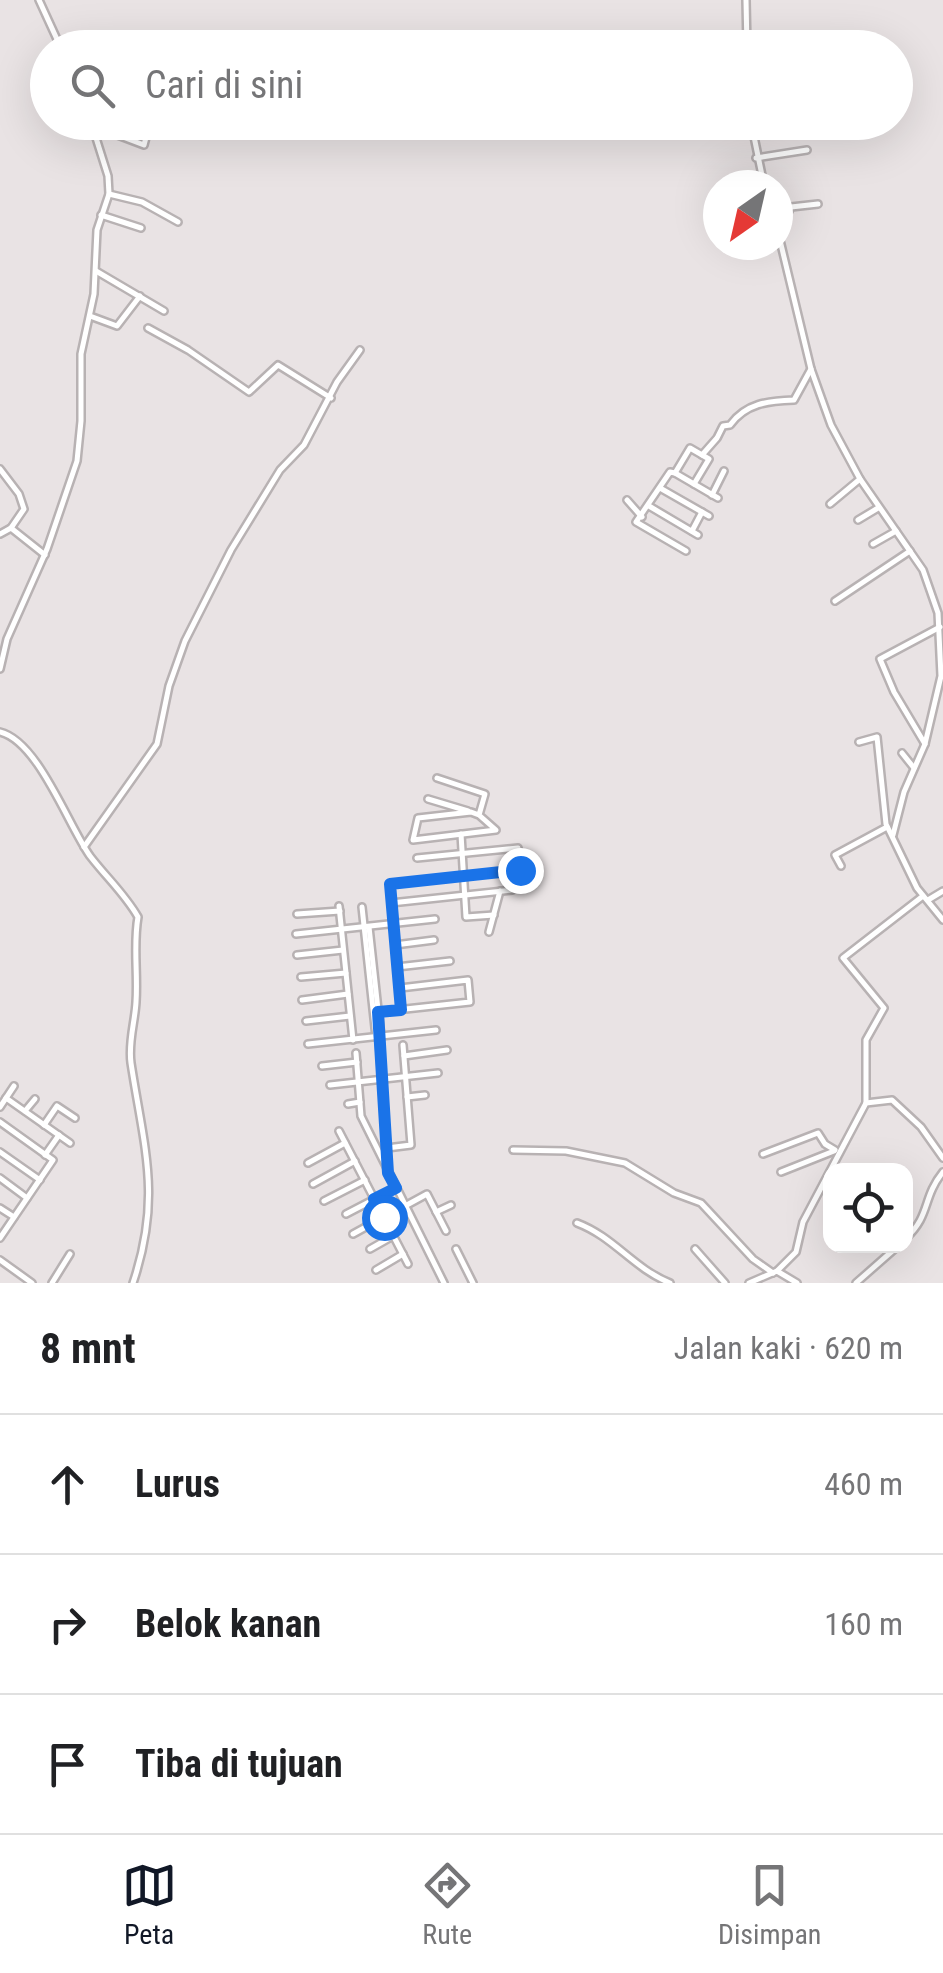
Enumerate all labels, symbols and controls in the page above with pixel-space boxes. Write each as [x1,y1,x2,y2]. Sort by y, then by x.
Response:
search box [30,30,913,140]
icon: search [65,58,120,113]
text: Cari di sini [145,63,303,107]
north arrow [703,170,793,260]
route end [498,848,544,894]
map controls [823,1163,913,1253]
button: locate [823,1163,913,1253]
route start [362,1195,408,1241]
text: 8 mnt [40,1324,136,1373]
text: Jalan kaki · 620 m [674,1329,903,1367]
icon: ahead [40,1457,95,1512]
text: Lurus [135,1462,220,1506]
text: 460 m [824,1465,903,1503]
icon: right [40,1597,95,1652]
text: Belok kanan [135,1602,321,1646]
text: 160 m [824,1605,903,1643]
icon: arrive [40,1737,95,1792]
text: Tiba di tujuan [135,1742,343,1786]
tab: Peta [122,1858,177,1951]
tab: Rute [420,1858,475,1951]
tab: Disimpan [718,1858,821,1951]

